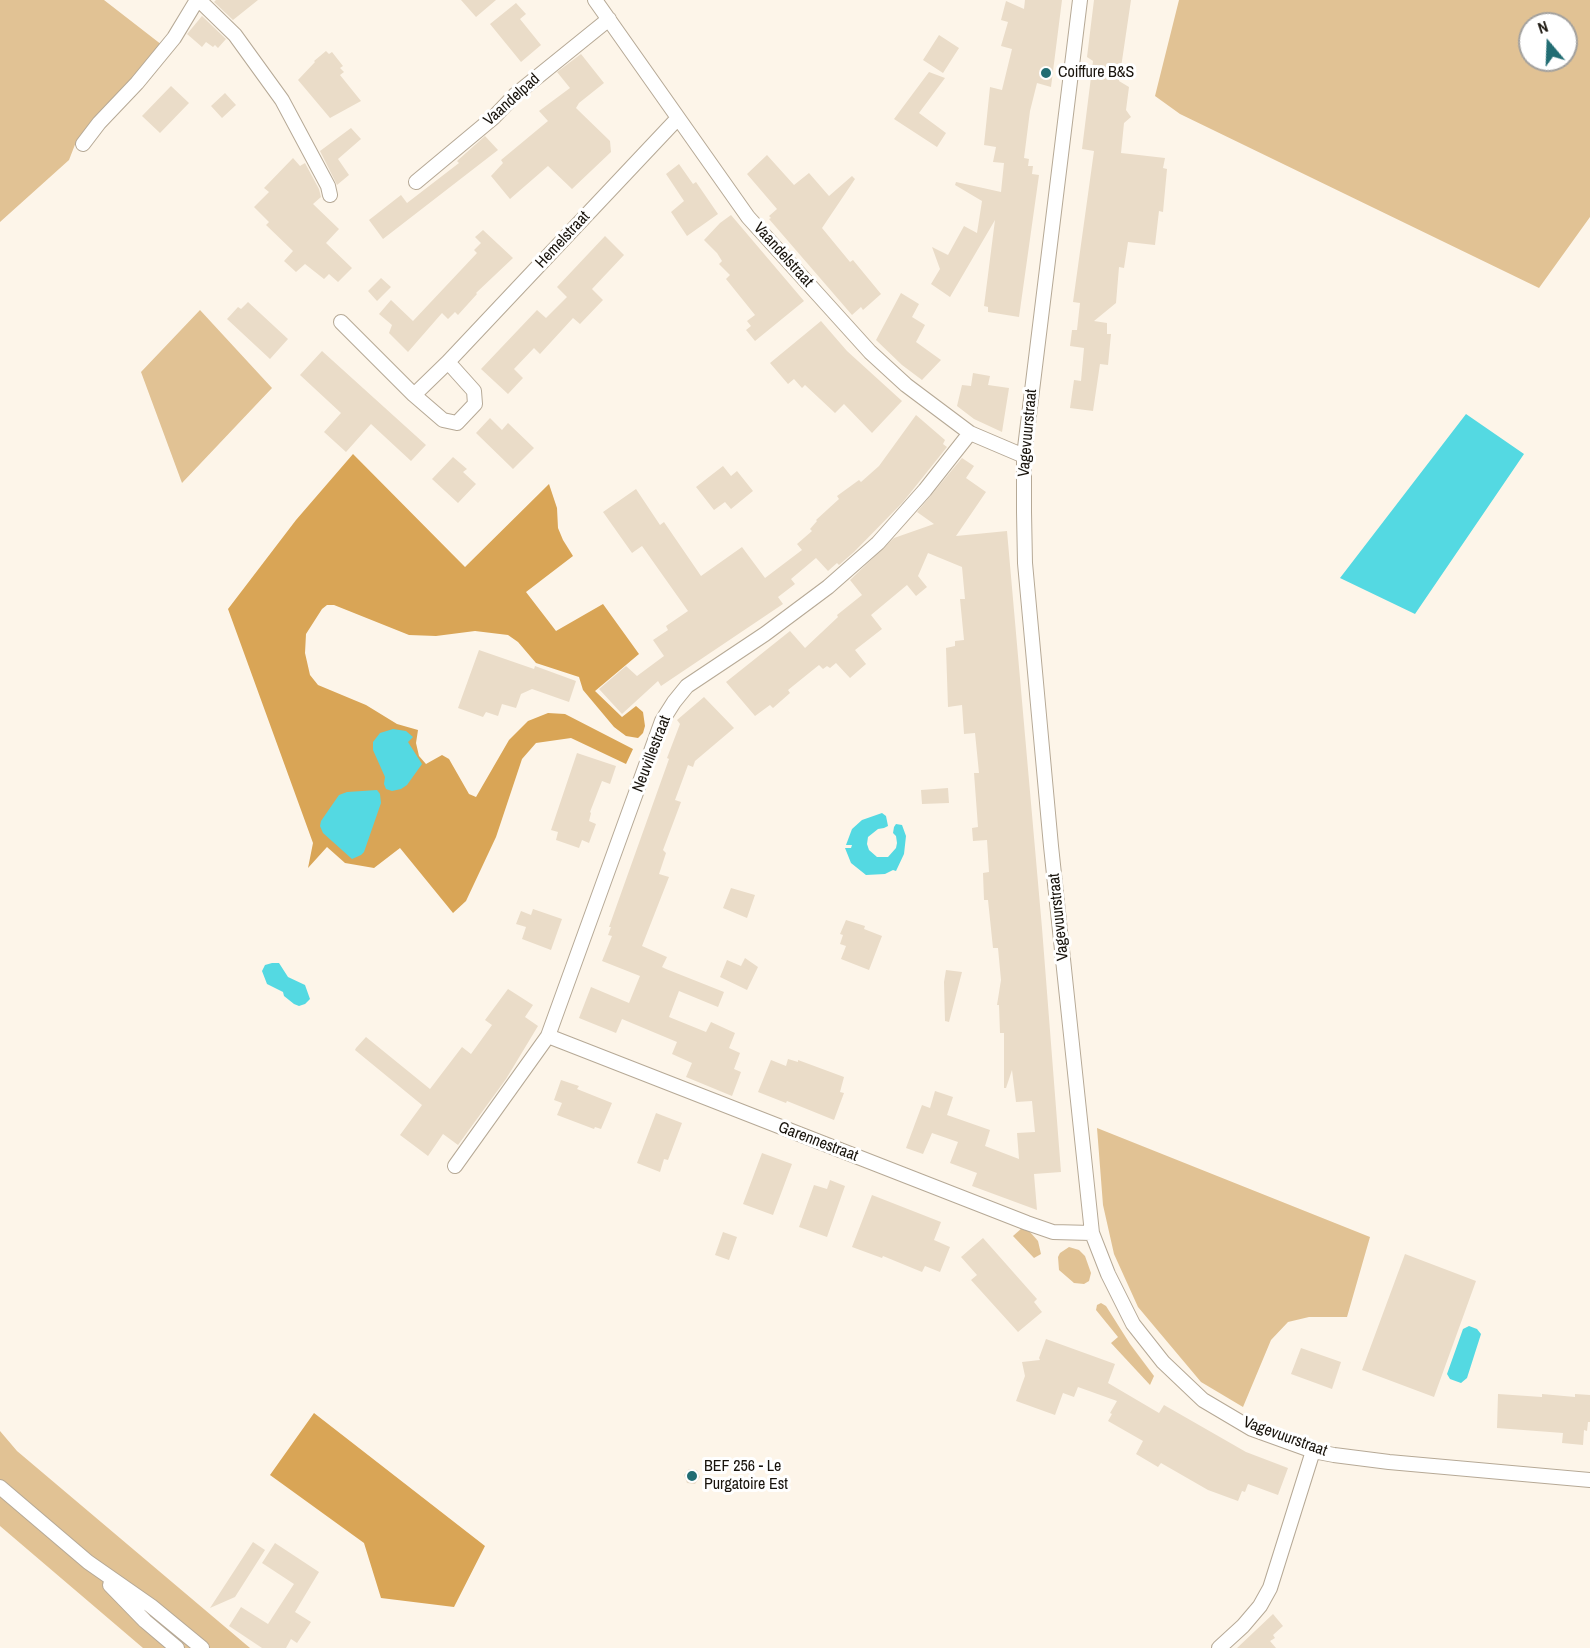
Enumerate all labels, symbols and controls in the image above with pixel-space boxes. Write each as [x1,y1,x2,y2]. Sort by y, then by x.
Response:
north arrow [1518,12,1578,72]
text: N [1535,15,1551,39]
place label: Coiffure B&S [1058,63,1134,83]
marker: Coiffure B&S [1039,66,1053,80]
street label: Vaandelpad [480,70,544,130]
street label: Hemelstraat [532,208,594,272]
street label: Vaandelstraat [749,219,817,291]
street label: Vagevuurstraat [1015,388,1041,478]
street label: Neuvillestraat [629,713,675,795]
street label: Vagevuurstraat [1045,872,1073,962]
street label: Garennestraat [775,1118,861,1166]
street label: Vagevuurstraat [1240,1413,1330,1461]
place label: BEF 256 - Le Purgatoire Est [704,1457,788,1495]
marker: BEF 256 - Le Purgatoire Est [685,1469,699,1483]

